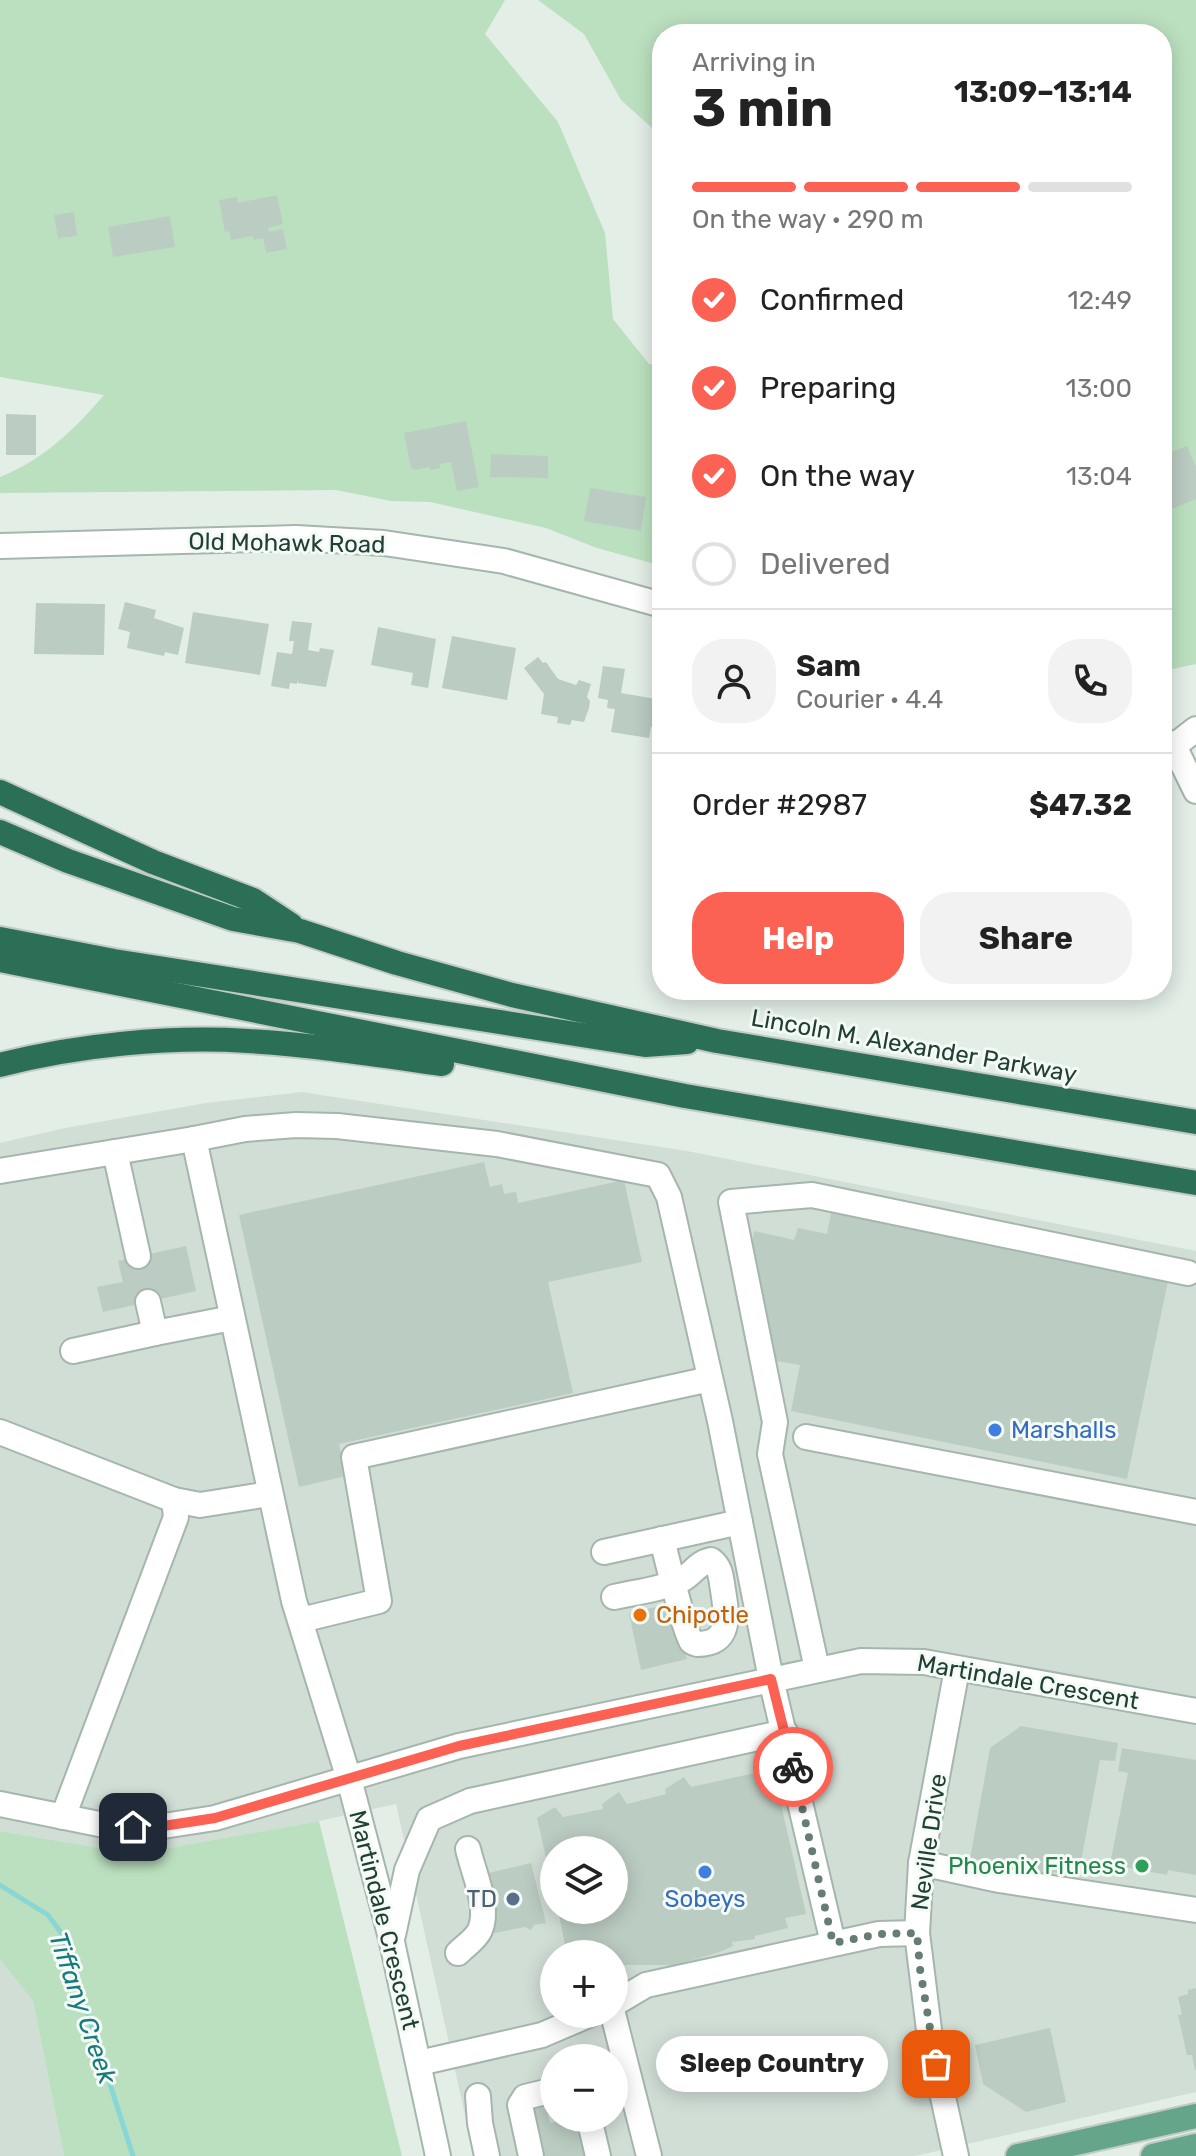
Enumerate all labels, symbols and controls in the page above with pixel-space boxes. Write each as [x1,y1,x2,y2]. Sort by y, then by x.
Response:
text: Arriving in [692,47,816,78]
text: 13:09–13:14 [954,74,1132,110]
text: 3 min [692,77,833,139]
text: On the way · 290 m [692,204,924,235]
icon: check [692,278,736,322]
text: Confirmed [760,282,904,318]
text: 12:49 [1068,285,1132,316]
icon: check [692,366,736,410]
text: Preparing [760,370,896,406]
text: 13:00 [1066,373,1132,404]
icon: check [692,454,736,498]
text: On the way [760,458,915,494]
text: 13:04 [1066,461,1132,492]
street label: Old Mohawk Road [188,527,386,559]
text: Delivered [760,546,891,582]
button: person [692,639,776,723]
button: phone [1048,639,1132,723]
text: Sam [796,648,861,684]
text: Courier · 4.4 [796,684,943,715]
text: Order #2987 [692,787,867,823]
text: $47.32 [1029,787,1132,823]
button: Help [692,892,904,984]
button: Share [920,892,1132,984]
street label: Lincoln M. Alexander Parkway [749,1004,1079,1088]
place label: Marshalls [1011,1416,1116,1444]
marker: Marshalls [986,1421,1004,1439]
place label: Chipotle [656,1601,749,1629]
marker: Chipotle [631,1606,649,1624]
street label: Martindale Crescent [915,1649,1141,1715]
courier [753,1727,833,1807]
icon: bike [771,1745,815,1789]
street label: Neville Drive [906,1772,952,1912]
pin [99,1793,167,1861]
icon: home [111,1805,155,1849]
street label: Martindale Crescent [343,1808,425,2032]
map controls [540,1836,628,2132]
button: layers [540,1836,628,1924]
place label: Phoenix Fitness [948,1852,1126,1880]
marker: Phoenix Fitness [1133,1857,1151,1875]
marker: Sobeys [696,1863,714,1881]
place label: TD [467,1885,497,1913]
place label: Sobeys [664,1885,746,1913]
marker: TD [504,1890,522,1908]
water label: Tiffany Creek [42,1928,123,2089]
button: + [540,1940,628,2028]
pin [902,2030,970,2098]
callout: Sleep Country [656,2036,888,2092]
icon: bag [914,2042,958,2086]
button: − [540,2044,628,2132]
text: Sleep Country [680,2048,864,2079]

